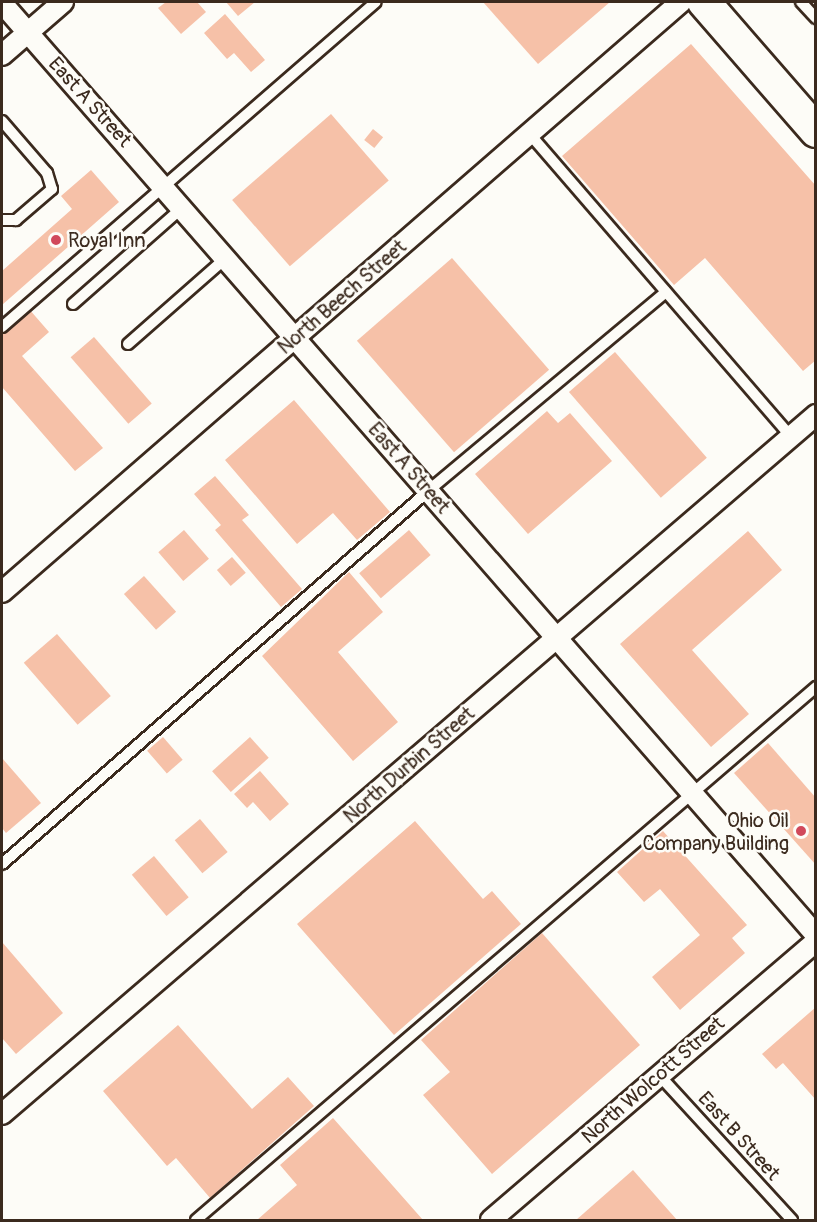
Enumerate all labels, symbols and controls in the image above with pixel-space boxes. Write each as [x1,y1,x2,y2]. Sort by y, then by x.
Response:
street label: East A Street [43,52,137,152]
place label: Royal Inn [68,228,146,252]
marker: Royal Inn [49,233,63,247]
street label: North Beech Street [273,235,411,359]
street label: East A Street [363,418,455,518]
street label: North Durbin Street [339,702,479,828]
place label: Ohio Oil Company Building [643,808,789,855]
marker: Ohio Oil Company Building [794,824,808,838]
street label: North Wolcott Street [577,1011,729,1149]
street label: East B Street [693,1087,785,1185]

